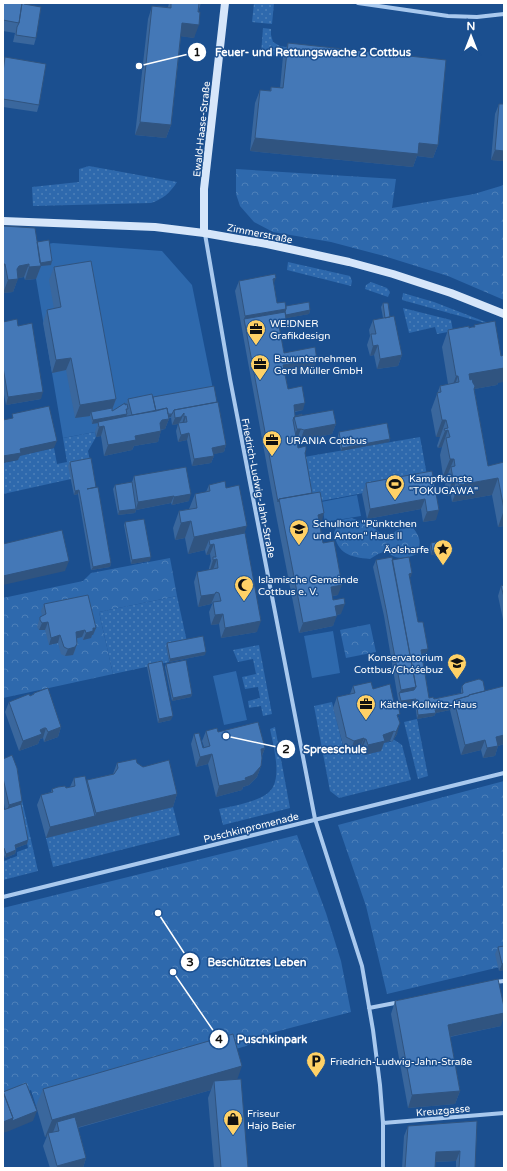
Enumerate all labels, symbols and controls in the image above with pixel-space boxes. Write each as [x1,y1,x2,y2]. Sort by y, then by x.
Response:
north arrow [451,16,491,56]
text: N [467,20,475,33]
callout: Feuer- und Rettungswache 2 Cottbus [187,40,419,63]
text: 1 [193,45,201,59]
text: Feuer- und Rettungswache 2 Cottbus [215,46,412,60]
street label: Ewald-Haase-Straße [191,80,213,178]
street label: Zimmerstraße [226,222,294,246]
office icon: WE!DNER Grafikdesign [245,318,267,346]
place label: WE!DNER Grafikdesign [270,318,330,342]
office icon: Bauunternehmen Gerd Müller GmbH [249,353,271,381]
place label: Bauunternehmen Gerd Müller GmbH [274,353,363,377]
street label: Friedrich-Ludwig-Jahn-Straße [239,417,278,559]
office icon: URANIA Cottbus [261,429,283,457]
place label: URANIA Cottbus [286,435,367,447]
sports icon: Kampfkünste "TOKUGAWA" [384,473,406,501]
place label: Kampfkünste "TOKUGAWA" [409,473,478,497]
school or university icon: Schulhort "Pünktchen und Anton" Haus II [288,518,310,546]
place label: Schulhort "Pünktchen und Anton" Haus II [313,518,417,542]
place icon: Äolsharfe [432,538,454,566]
place label: Äolsharfe [384,544,429,556]
mosque icon: Islamische Gemeinde Cottbus e. V. [233,574,255,602]
place label: Islamische Gemeinde Cottbus e. V. [258,574,359,598]
place label: Konservatorium Cottbus/Chóśebuz [354,652,443,676]
school or university icon: Konservatorium Cottbus/Chóśebuz [446,652,468,680]
office icon: Käthe-Kollwitz-Haus [355,693,377,721]
place label: Käthe-Kollwitz-Haus [380,699,477,711]
callout: Spreeschule [276,737,375,760]
text: 2 [282,742,290,756]
text: Spreeschule [303,743,368,757]
street label: Puschkinpromenade [202,810,300,846]
callout: Beschütztes Leben [180,950,314,973]
text: 3 [186,955,194,969]
text: Beschütztes Leben [208,956,307,969]
callout: Puschkinpark [209,1027,316,1050]
text: 4 [215,1032,223,1046]
text: Puschkinpark [237,1033,307,1047]
parking icon: Friedrich-Ludwig-Jahn-Straße [305,1050,327,1078]
place label: Friedrich-Ludwig-Jahn-Straße [330,1056,473,1068]
street label: Kreuzgasse [416,1103,471,1119]
shop icon: Friseur Hajo Beier [222,1108,244,1136]
place label: Friseur Hajo Beier [247,1108,296,1132]

